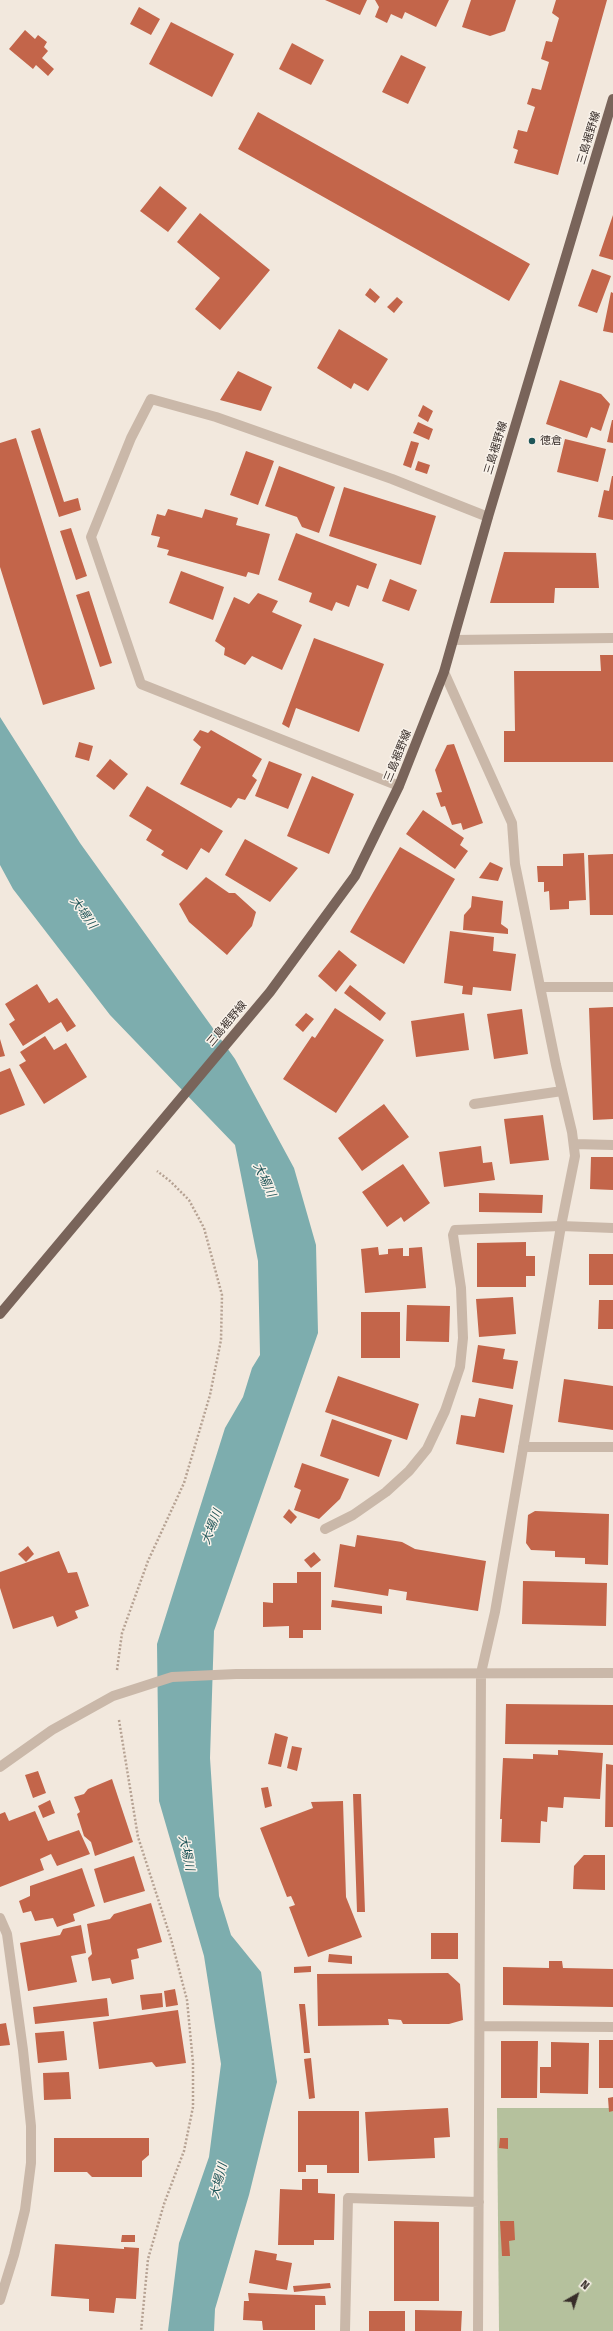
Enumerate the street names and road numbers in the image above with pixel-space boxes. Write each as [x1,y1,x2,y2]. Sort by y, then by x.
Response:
street label: 三島裾野線 [575,110,603,166]
street label: 三島裾野線 [482,420,510,476]
street label: 三島裾野線 [382,728,414,784]
street label: 三島裾野線 [204,999,250,1049]

